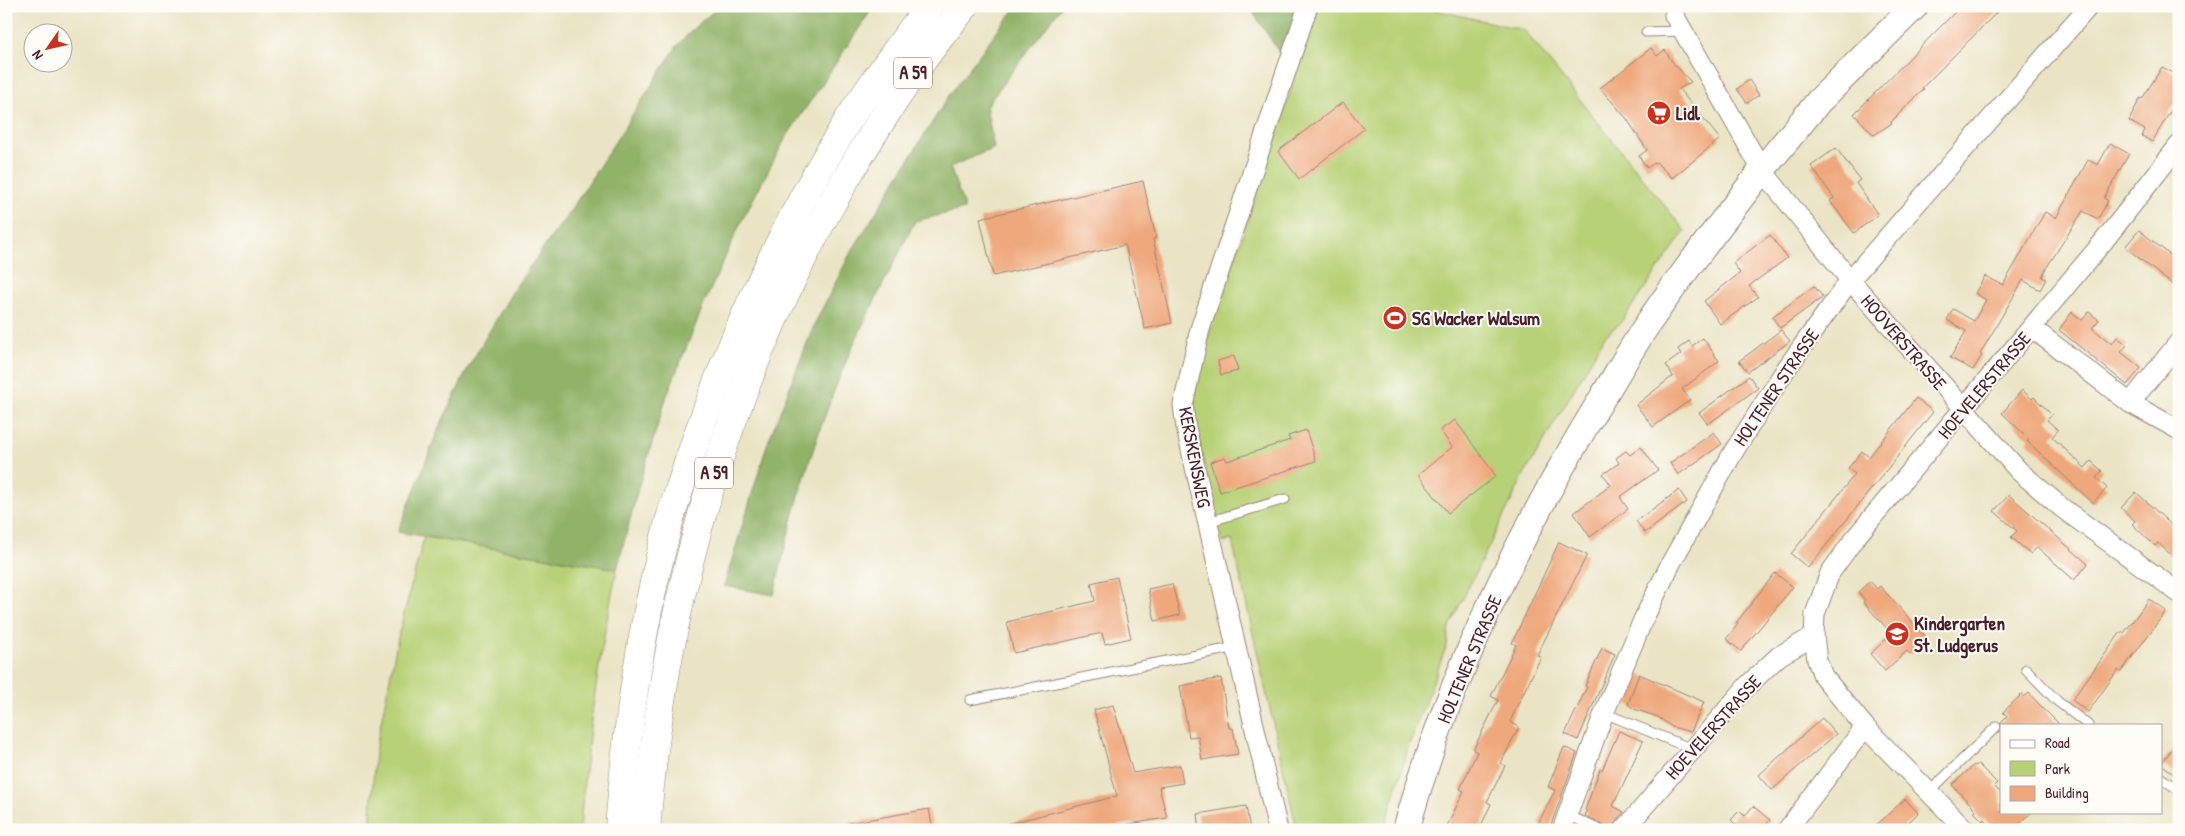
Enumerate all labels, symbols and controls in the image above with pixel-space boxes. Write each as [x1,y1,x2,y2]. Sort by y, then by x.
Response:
north arrow [22,22,72,72]
text: N [27,47,47,64]
road number: A 59 [894,58,932,88]
supermarket icon: Lidl [1646,100,1672,126]
place label: Lidl [1676,100,1701,126]
street label: HOOVERSTRASSE [1855,289,1953,396]
sports icon: SG Wacker Walsum [1382,305,1408,331]
place label: SG Wacker Walsum [1412,305,1540,331]
street label: HOLTENER STRASSE [1727,323,1825,451]
street label: HOEVELERSTRASSE [1931,325,2037,444]
street label: KERSKENSWEG [1173,404,1217,510]
road number: A 59 [695,458,733,488]
street label: HOLTENER STRASSE [1430,590,1508,727]
place label: Kindergarten St. Ludgerus [1914,610,2005,659]
school or university icon: Kindergarten St. Ludgerus [1884,621,1910,647]
street label: HOEVELERSTRASSE [1659,669,1767,785]
legend [2000,724,2162,814]
text: Road [2045,732,2070,753]
text: Park [2045,758,2070,779]
text: Building [2045,782,2089,803]

